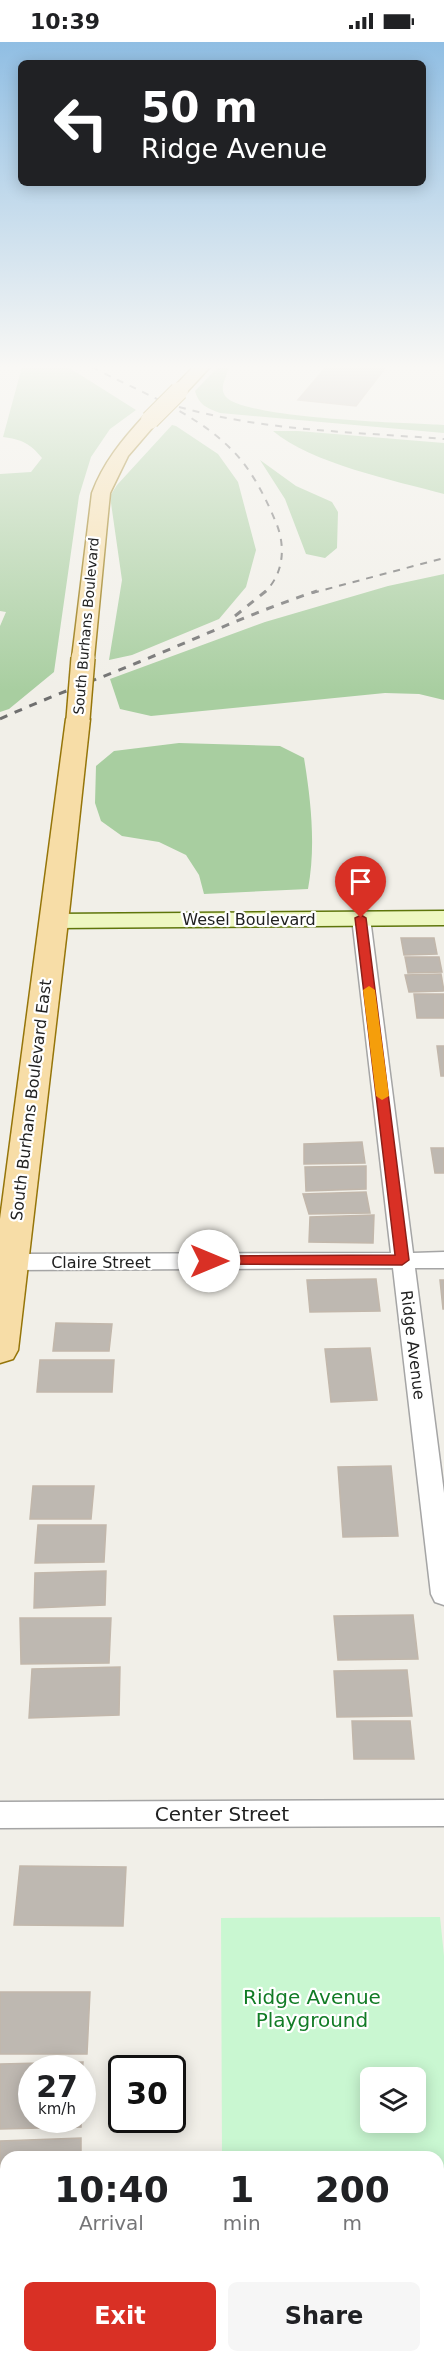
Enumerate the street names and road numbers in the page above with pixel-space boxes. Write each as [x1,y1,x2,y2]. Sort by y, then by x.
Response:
street label: South Burhans Boulevard [70,537,102,715]
street label: Wesel Boulevard [182,910,316,929]
street label: South Burhans Boulevard East [7,978,55,1222]
street label: Claire Street [51,1253,151,1272]
street label: Ridge Avenue [397,1289,429,1401]
street label: Center Street [155,1802,289,1826]

